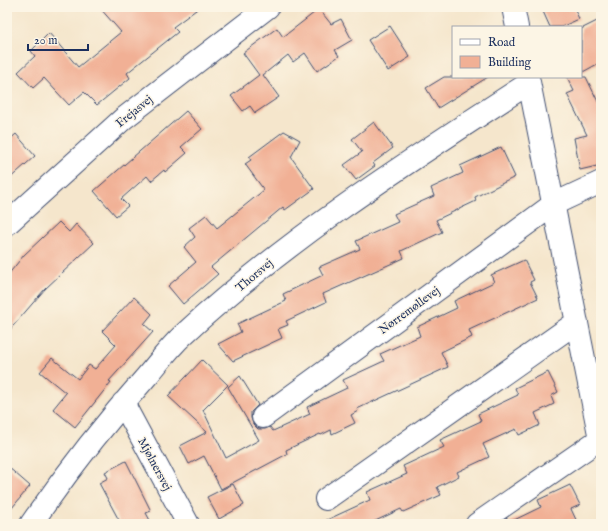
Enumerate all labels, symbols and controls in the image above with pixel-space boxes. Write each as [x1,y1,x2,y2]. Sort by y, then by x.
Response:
scale bar [28,26,88,52]
legend [452,26,582,78]
text: 20 m [34,33,57,48]
text: Road [488,35,516,50]
text: Building [488,55,532,70]
street label: Frejasvej [113,92,156,131]
street label: Thorsvej [233,255,276,295]
street label: Nørremøllevej [376,283,443,338]
street label: Mjølnersvej [134,435,175,493]

